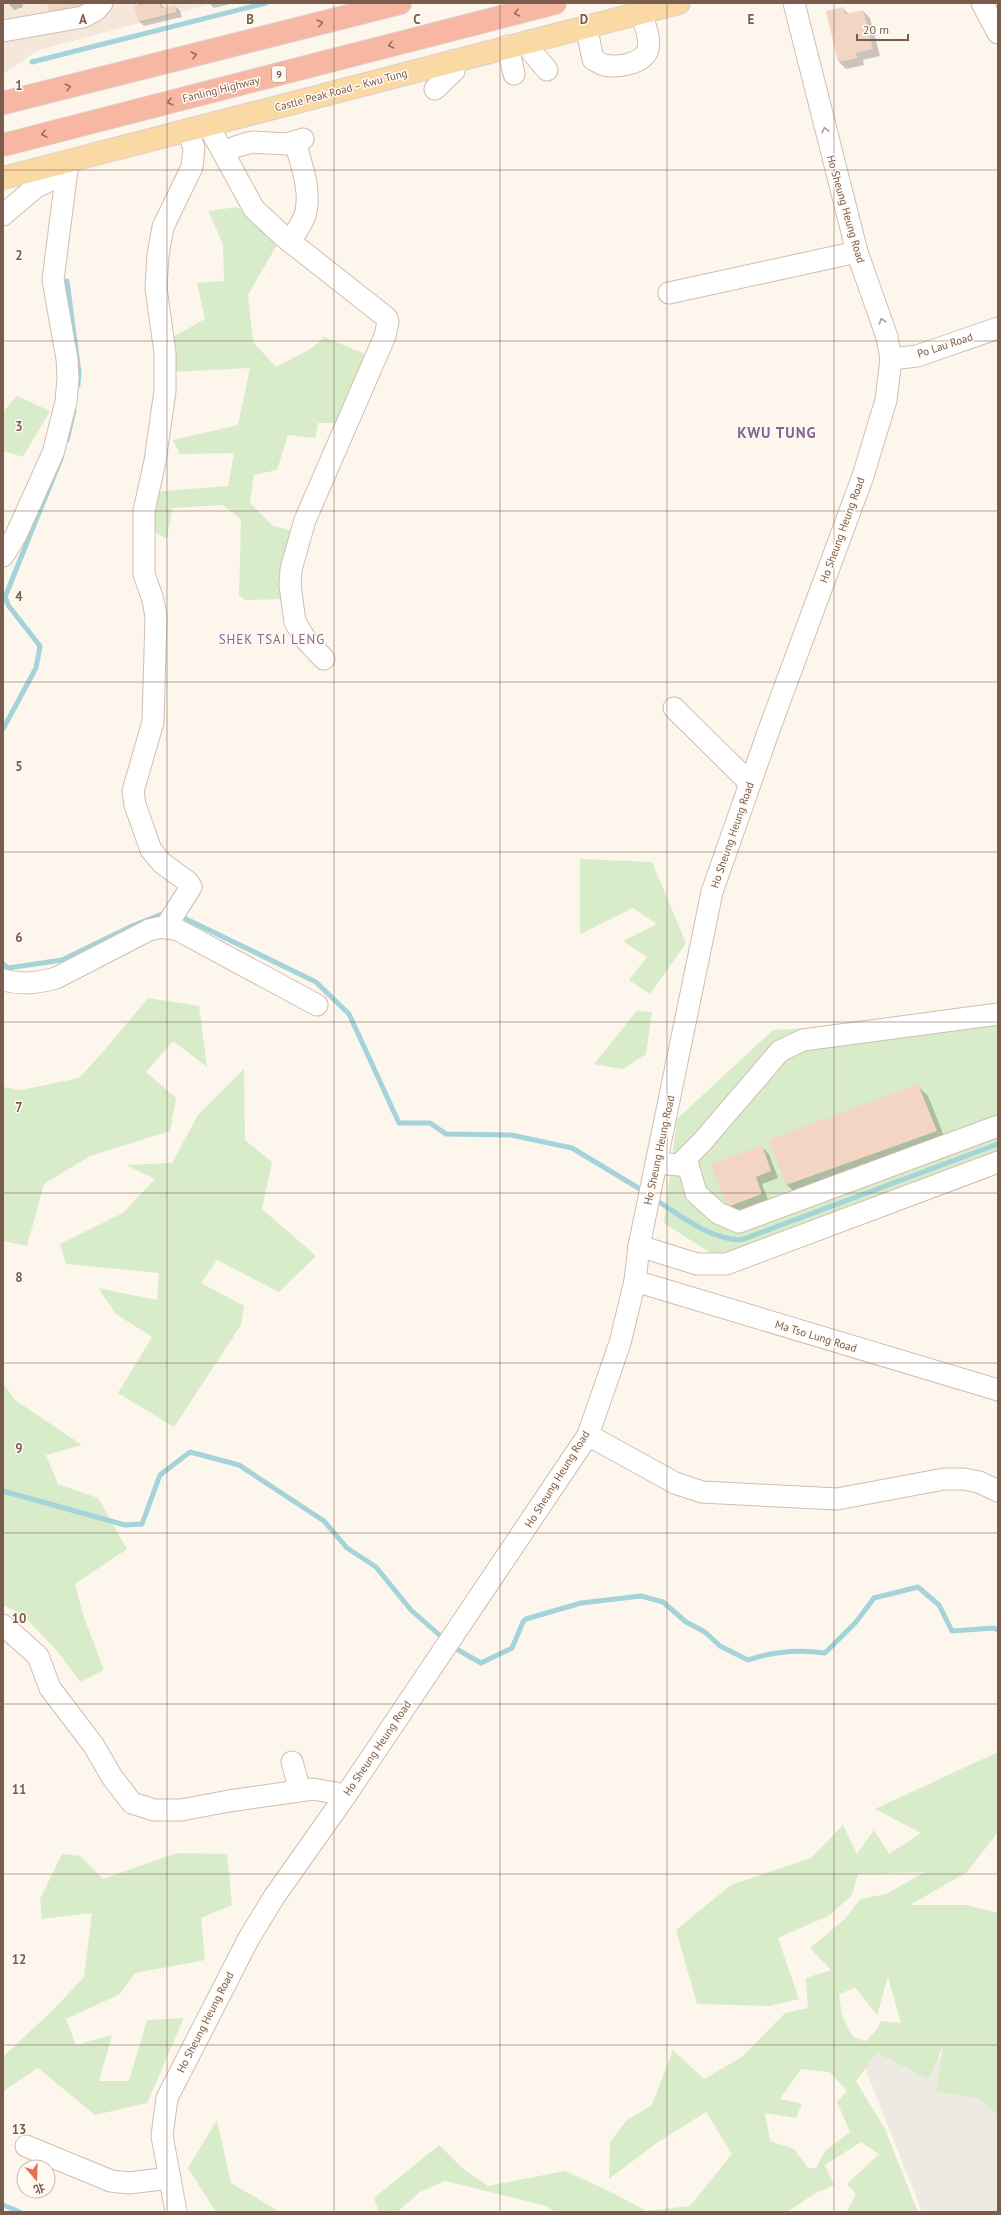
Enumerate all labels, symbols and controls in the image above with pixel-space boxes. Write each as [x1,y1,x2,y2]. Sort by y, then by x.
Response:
one-way arrow [514,8,520,16]
text: A [79,11,87,28]
text: B [246,11,254,28]
text: C [413,11,421,28]
text: D [580,11,588,28]
text: E [748,11,755,28]
scale bar [857,16,908,42]
one-way arrow [316,19,323,28]
text: 20 m [863,22,889,37]
one-way arrow [388,40,395,49]
one-way arrow [190,51,197,60]
road number: 9 [272,66,286,82]
street label: Castle Peak Road – Kwu Tung [273,66,409,114]
street label: Fanling Highway [181,72,262,105]
text: 1 [15,77,23,94]
one-way arrow [64,83,71,92]
one-way arrow [167,97,174,105]
one-way arrow [821,127,829,133]
one-way arrow [41,129,48,138]
street label: Ho Sheung Heung Road [824,153,868,265]
text: 2 [15,247,23,264]
one-way arrow [878,318,886,325]
street label: Po Lau Road [915,329,975,361]
text: 3 [15,418,23,435]
district label: KWU TUNG [737,423,817,442]
street label: Ho Sheung Heung Road [816,475,868,585]
text: 4 [15,588,23,605]
district label: SHEK TSAI LENG [219,631,325,648]
text: 5 [15,758,23,775]
street label: Ho Sheung Heung Road [707,780,757,890]
text: 6 [15,929,23,946]
street label: Ho Sheung Heung Road [641,1094,677,1206]
text: 7 [15,1099,23,1116]
text: 8 [15,1269,23,1286]
street label: Ma Tso Lung Road [773,1317,859,1355]
street label: Ho Sheung Heung Road [522,1428,593,1530]
text: 9 [15,1440,23,1457]
text: 10 [12,1610,26,1627]
street label: Ho Sheung Heung Road [340,1698,414,1798]
text: 11 [12,1781,26,1798]
text: 12 [12,1951,26,1968]
street label: Ho Sheung Heung Road [173,1969,237,2075]
text: 13 [12,2121,26,2138]
north arrow [16,2159,56,2199]
text: 北 [32,2180,47,2197]

